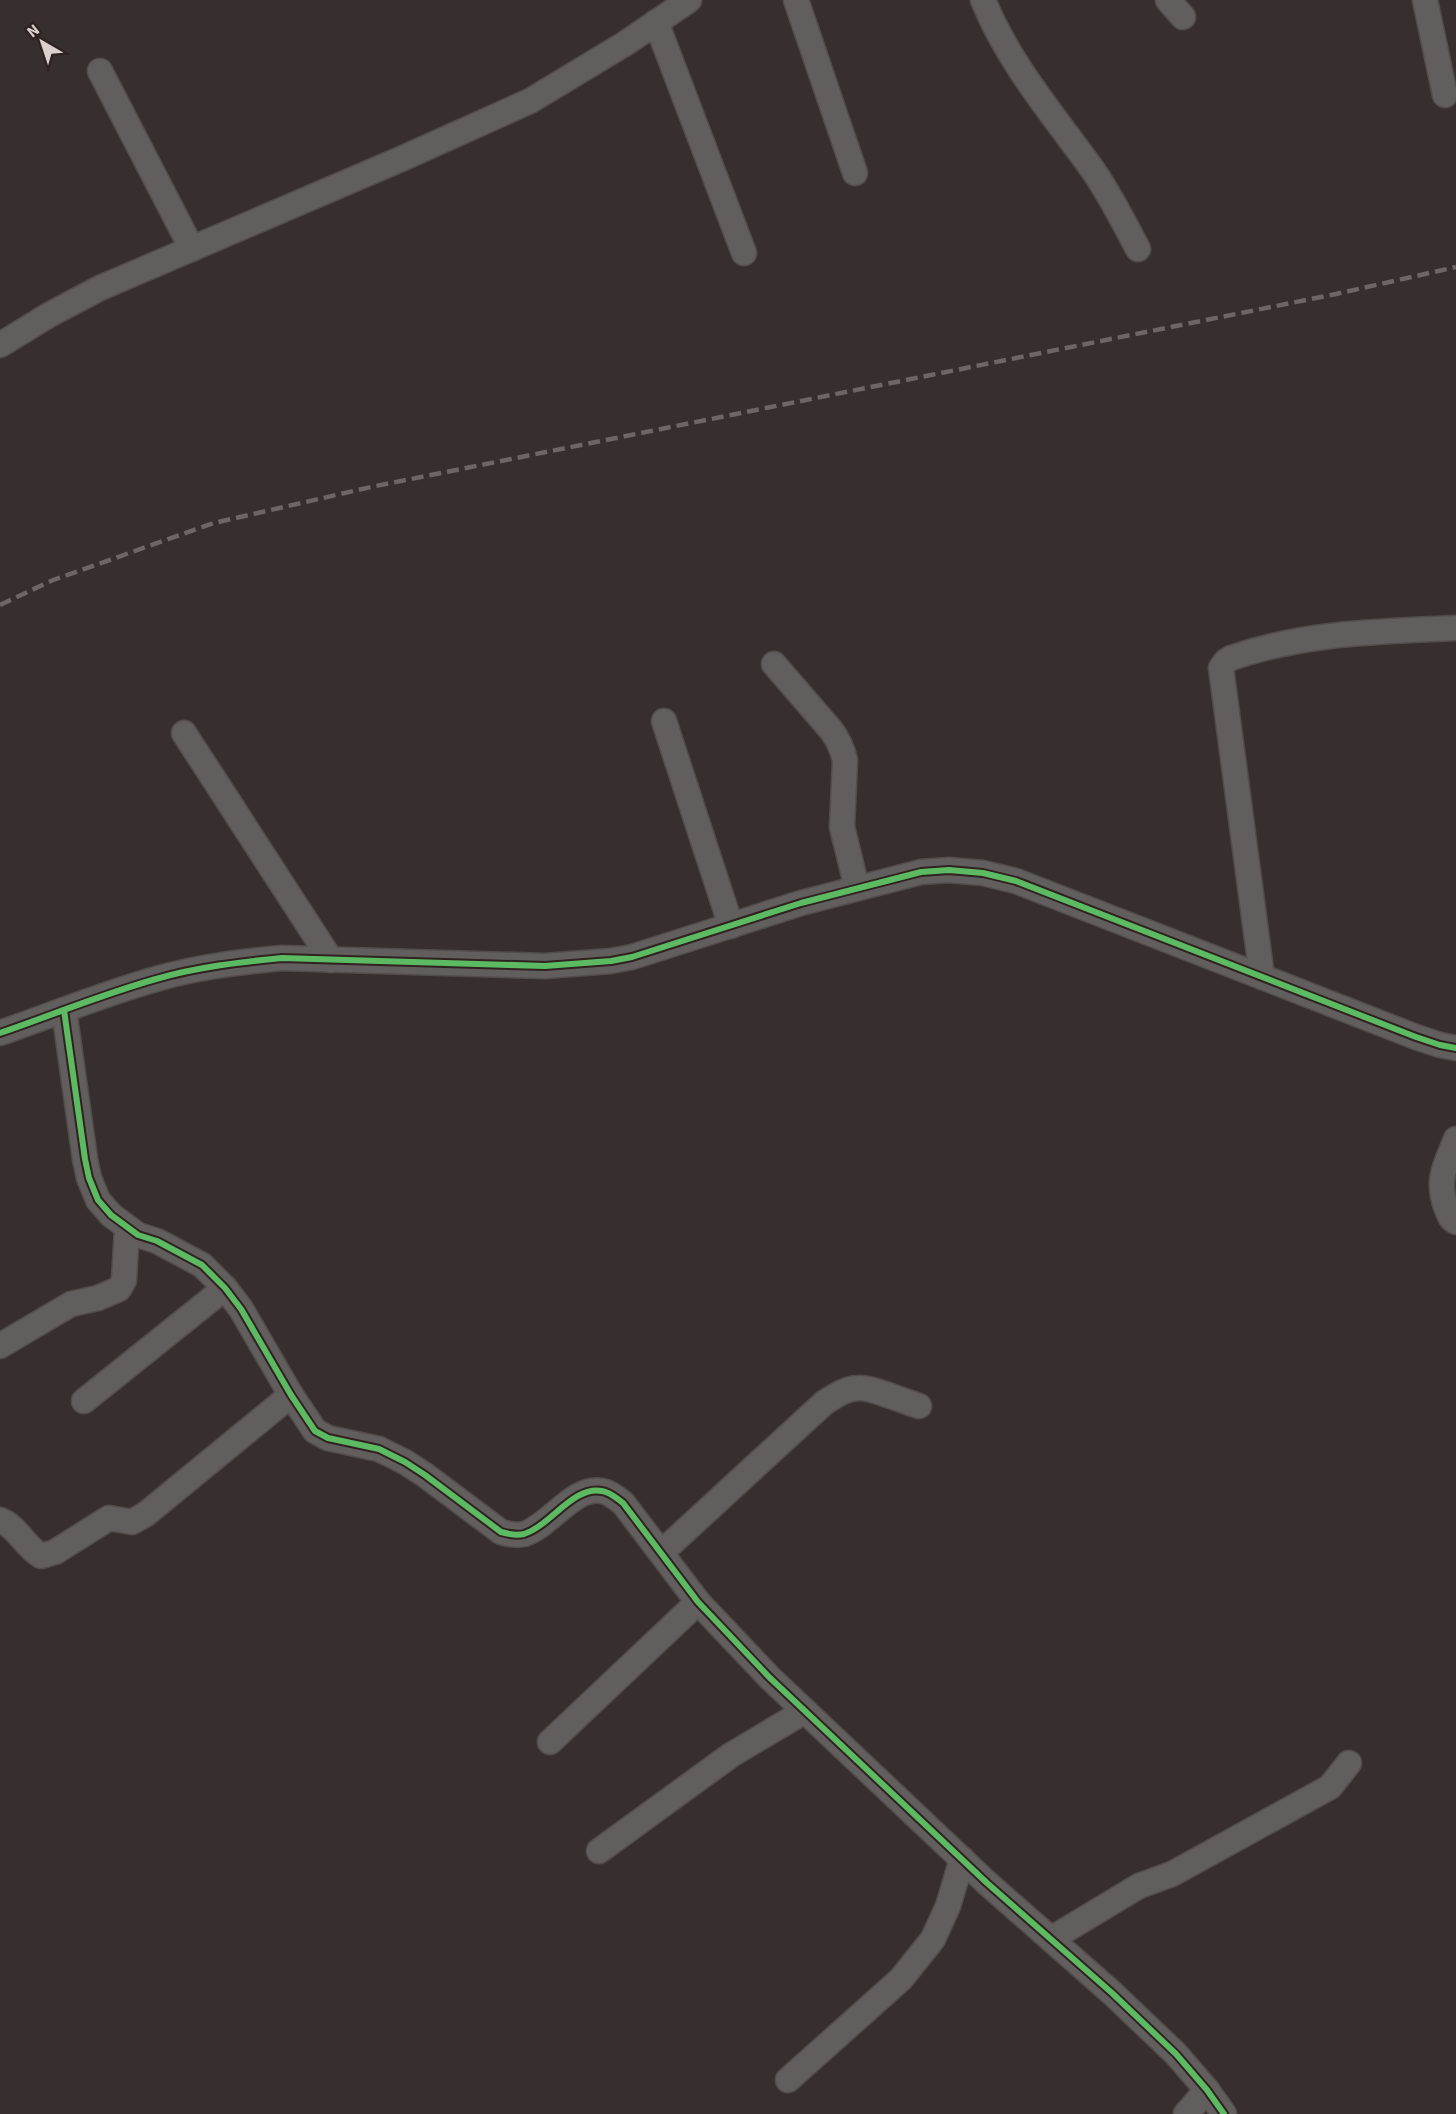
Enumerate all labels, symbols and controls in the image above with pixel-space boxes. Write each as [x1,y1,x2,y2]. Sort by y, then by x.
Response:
north arrow [12,12,72,72]
text: N [22,19,44,43]

